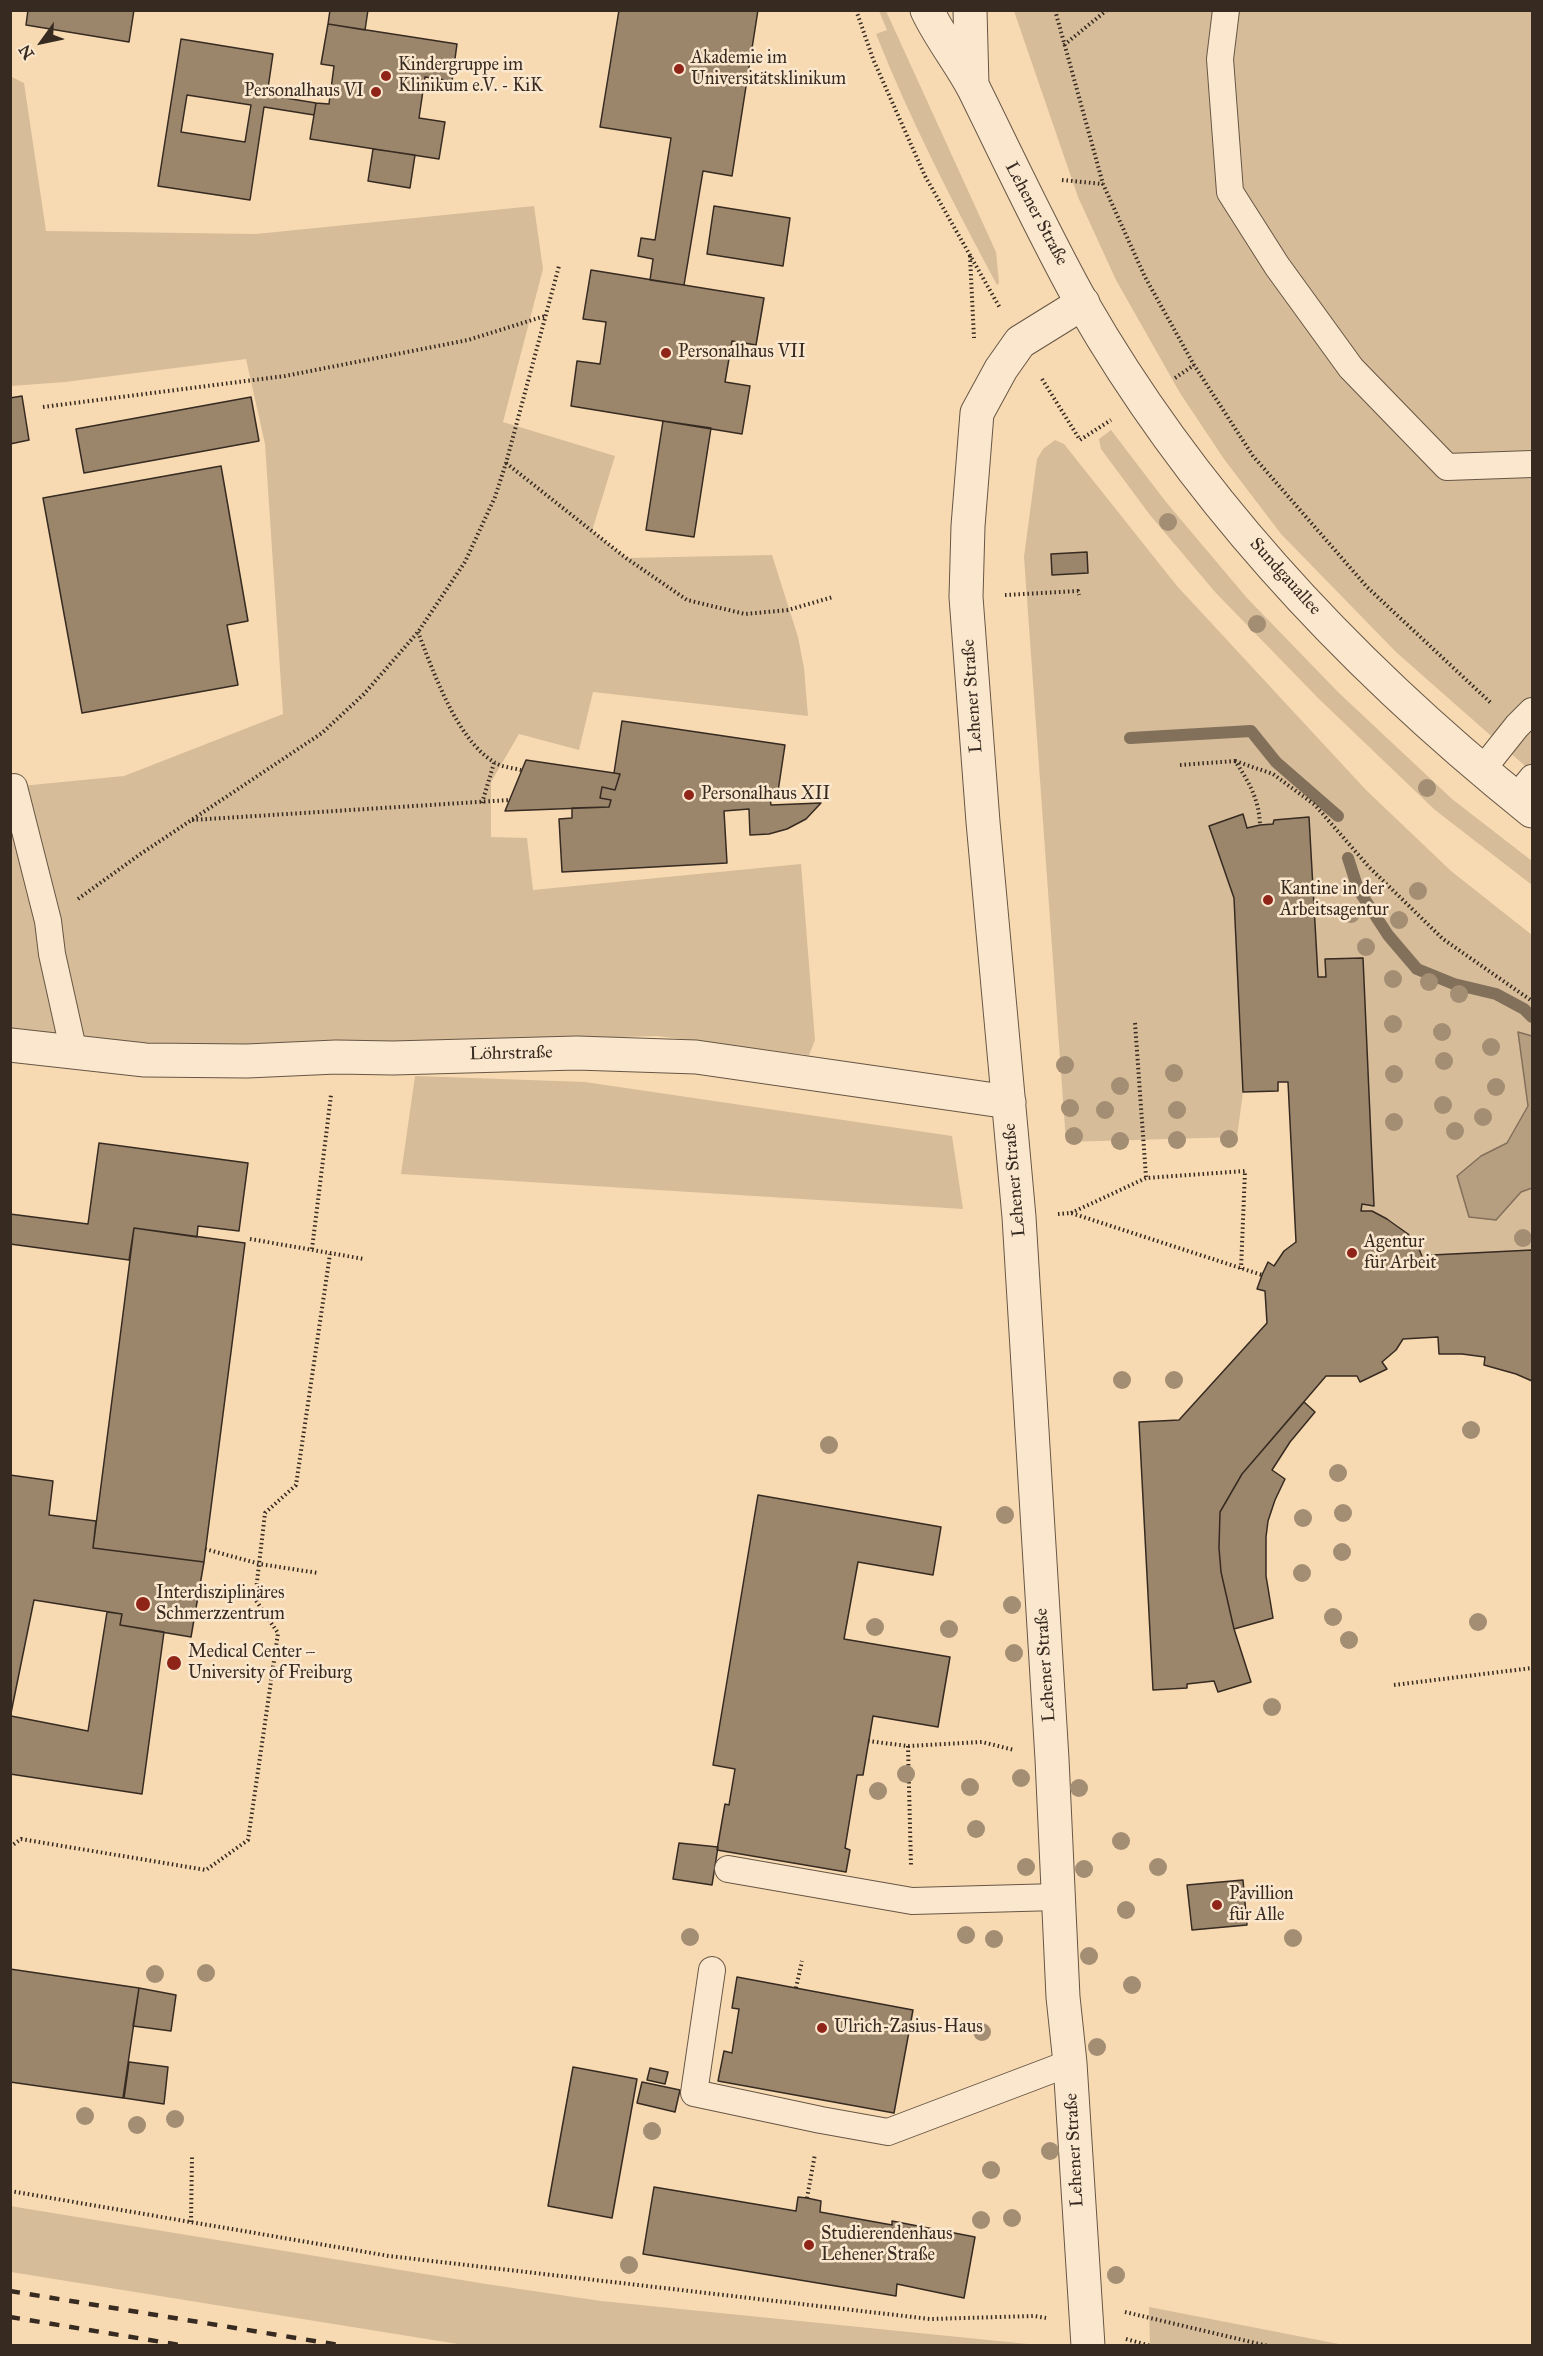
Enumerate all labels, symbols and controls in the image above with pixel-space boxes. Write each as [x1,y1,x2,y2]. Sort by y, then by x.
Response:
north arrow [12,12,72,72]
text: N [15,41,38,63]
place label: Akademie im Universitätsklinikum [691,48,846,90]
place label: Kindergruppe im Klinikum e.V. - KiK [398,55,543,98]
marker: Akademie im Universitätsklinikum [672,62,686,76]
marker: Kindergruppe im Klinikum e.V. - KiK [379,69,393,83]
place label: Personalhaus VI [244,81,364,103]
marker: Personalhaus VI [369,85,383,99]
street label: Lehener Straße [1000,159,1072,269]
place label: Personalhaus VII [678,342,806,364]
marker: Personalhaus VII [659,346,673,360]
street label: Sundgauallee [1245,534,1325,620]
street label: Lehener Straße [958,638,988,754]
place label: Personalhaus XII [701,784,830,806]
marker: Personalhaus XII [682,788,696,802]
place label: Kantine in der Arbeitsagentur [1280,879,1389,922]
marker: Kantine in der Arbeitsagentur [1261,893,1275,907]
street label: Löhrstraße [469,1042,553,1066]
street label: Lehener Straße [999,1122,1031,1238]
place label: Agentur für Arbeit [1364,1232,1437,1274]
marker: Agentur für Arbeit [1345,1246,1359,1260]
place label: Interdisziplinäres Schmerzzentrum [156,1583,285,1626]
marker: Interdisziplinäres Schmerzzentrum [134,1595,152,1613]
street label: Lehener Straße [1031,1607,1061,1723]
place label: Medical Center – University of Freiburg [188,1642,352,1684]
marker: Medical Center – University of Freiburg [165,1654,183,1672]
place label: Pavillion für Alle [1229,1884,1294,1926]
marker: Pavillion für Alle [1210,1898,1224,1912]
place label: Ulrich-Zasius-Haus [834,2017,983,2039]
marker: Ulrich-Zasius-Haus [815,2021,829,2035]
street label: Lehener Straße [1061,2093,1089,2207]
place label: Studierendenhaus Lehener Straße [821,2224,953,2266]
marker: Studierendenhaus Lehener Straße [802,2238,816,2252]

